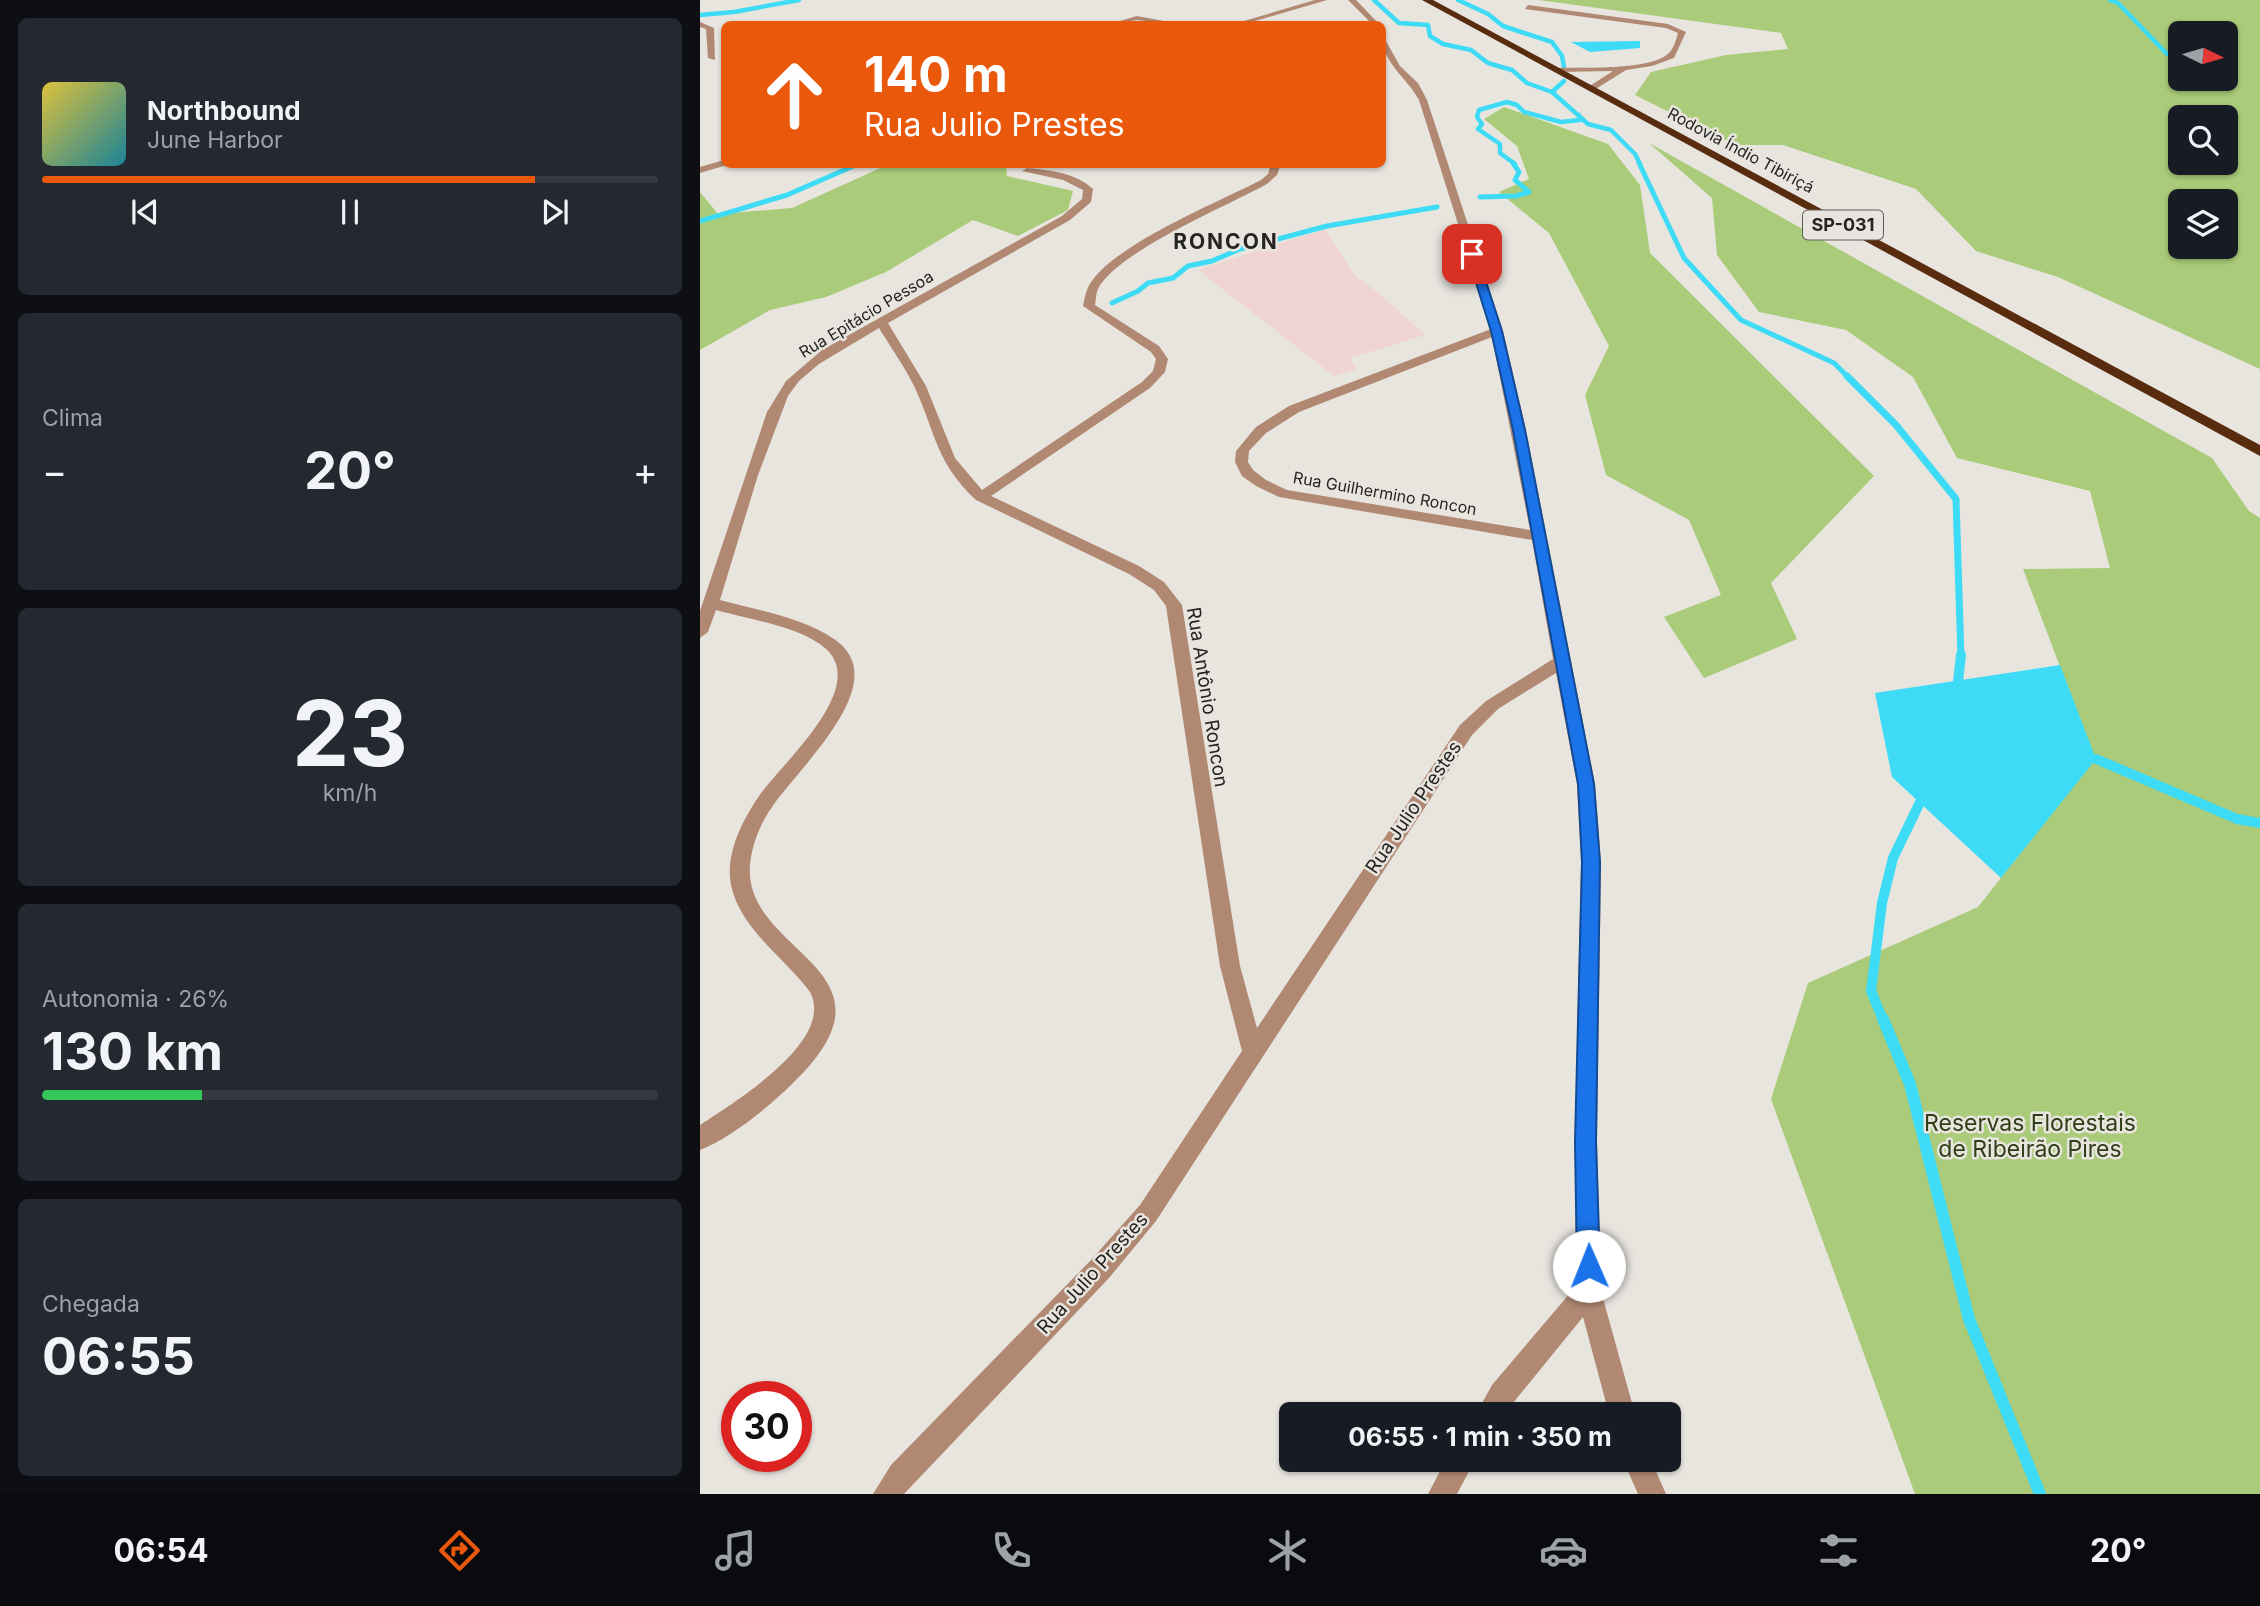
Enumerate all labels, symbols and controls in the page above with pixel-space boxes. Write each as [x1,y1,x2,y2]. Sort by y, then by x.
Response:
north arrow [2168,21,2238,91]
map controls [2168,21,2238,259]
text: 140 m [864,45,1008,104]
icon: ahead [749,49,840,140]
text: Northbound [147,95,301,126]
street label: Rodovia Índio Tibiriçá [1664,103,1818,197]
text: Rua Julio Prestes [864,105,1125,144]
button: search [2168,105,2238,175]
text: June Harbor [147,126,283,154]
button: layers [2168,189,2238,259]
icon: previous [126,193,164,231]
icon: pause [331,193,369,231]
icon: next [536,193,574,231]
road number: SP-031 [1803,210,1883,240]
pin [1442,224,1502,284]
district label: RONCON [1173,229,1279,254]
icon: arrive [1453,235,1491,273]
street label: Rua Epitácio Pessoa [795,266,937,362]
text: Clima [42,404,103,432]
text: 20° [304,439,396,502]
text: − [42,448,67,494]
text: + [633,448,658,494]
street label: Rua Guilhermino Roncon [1292,467,1478,519]
street label: Rua Antônio Roncon [1182,605,1233,789]
text: 23 [292,678,408,788]
street label: Rua Julio Prestes [1361,737,1466,878]
text: km/h [323,779,377,807]
text: Autonomia · 26% [42,985,229,1013]
text: 130 km [42,1020,223,1083]
park label: Reservas Florestais de Ribeirão Pires [1924,1109,2136,1163]
street label: Rua Julio Prestes [1032,1208,1153,1339]
position arrow [1552,1229,1626,1303]
text: Chegada [42,1290,140,1318]
text: 06:55 [42,1325,195,1388]
speed limit sign: 30 [721,1381,812,1472]
text: 06:55 · 1 min · 350 m [1348,1421,1612,1452]
icon: directions [435,1526,484,1575]
icon: music [711,1526,760,1575]
icon: phone [987,1526,1036,1575]
icon: climate [1263,1526,1312,1575]
icon: car [1539,1526,1588,1575]
icon: filters [1814,1526,1863,1575]
text: 06:54 [113,1531,209,1570]
text: 20° [2090,1531,2147,1570]

